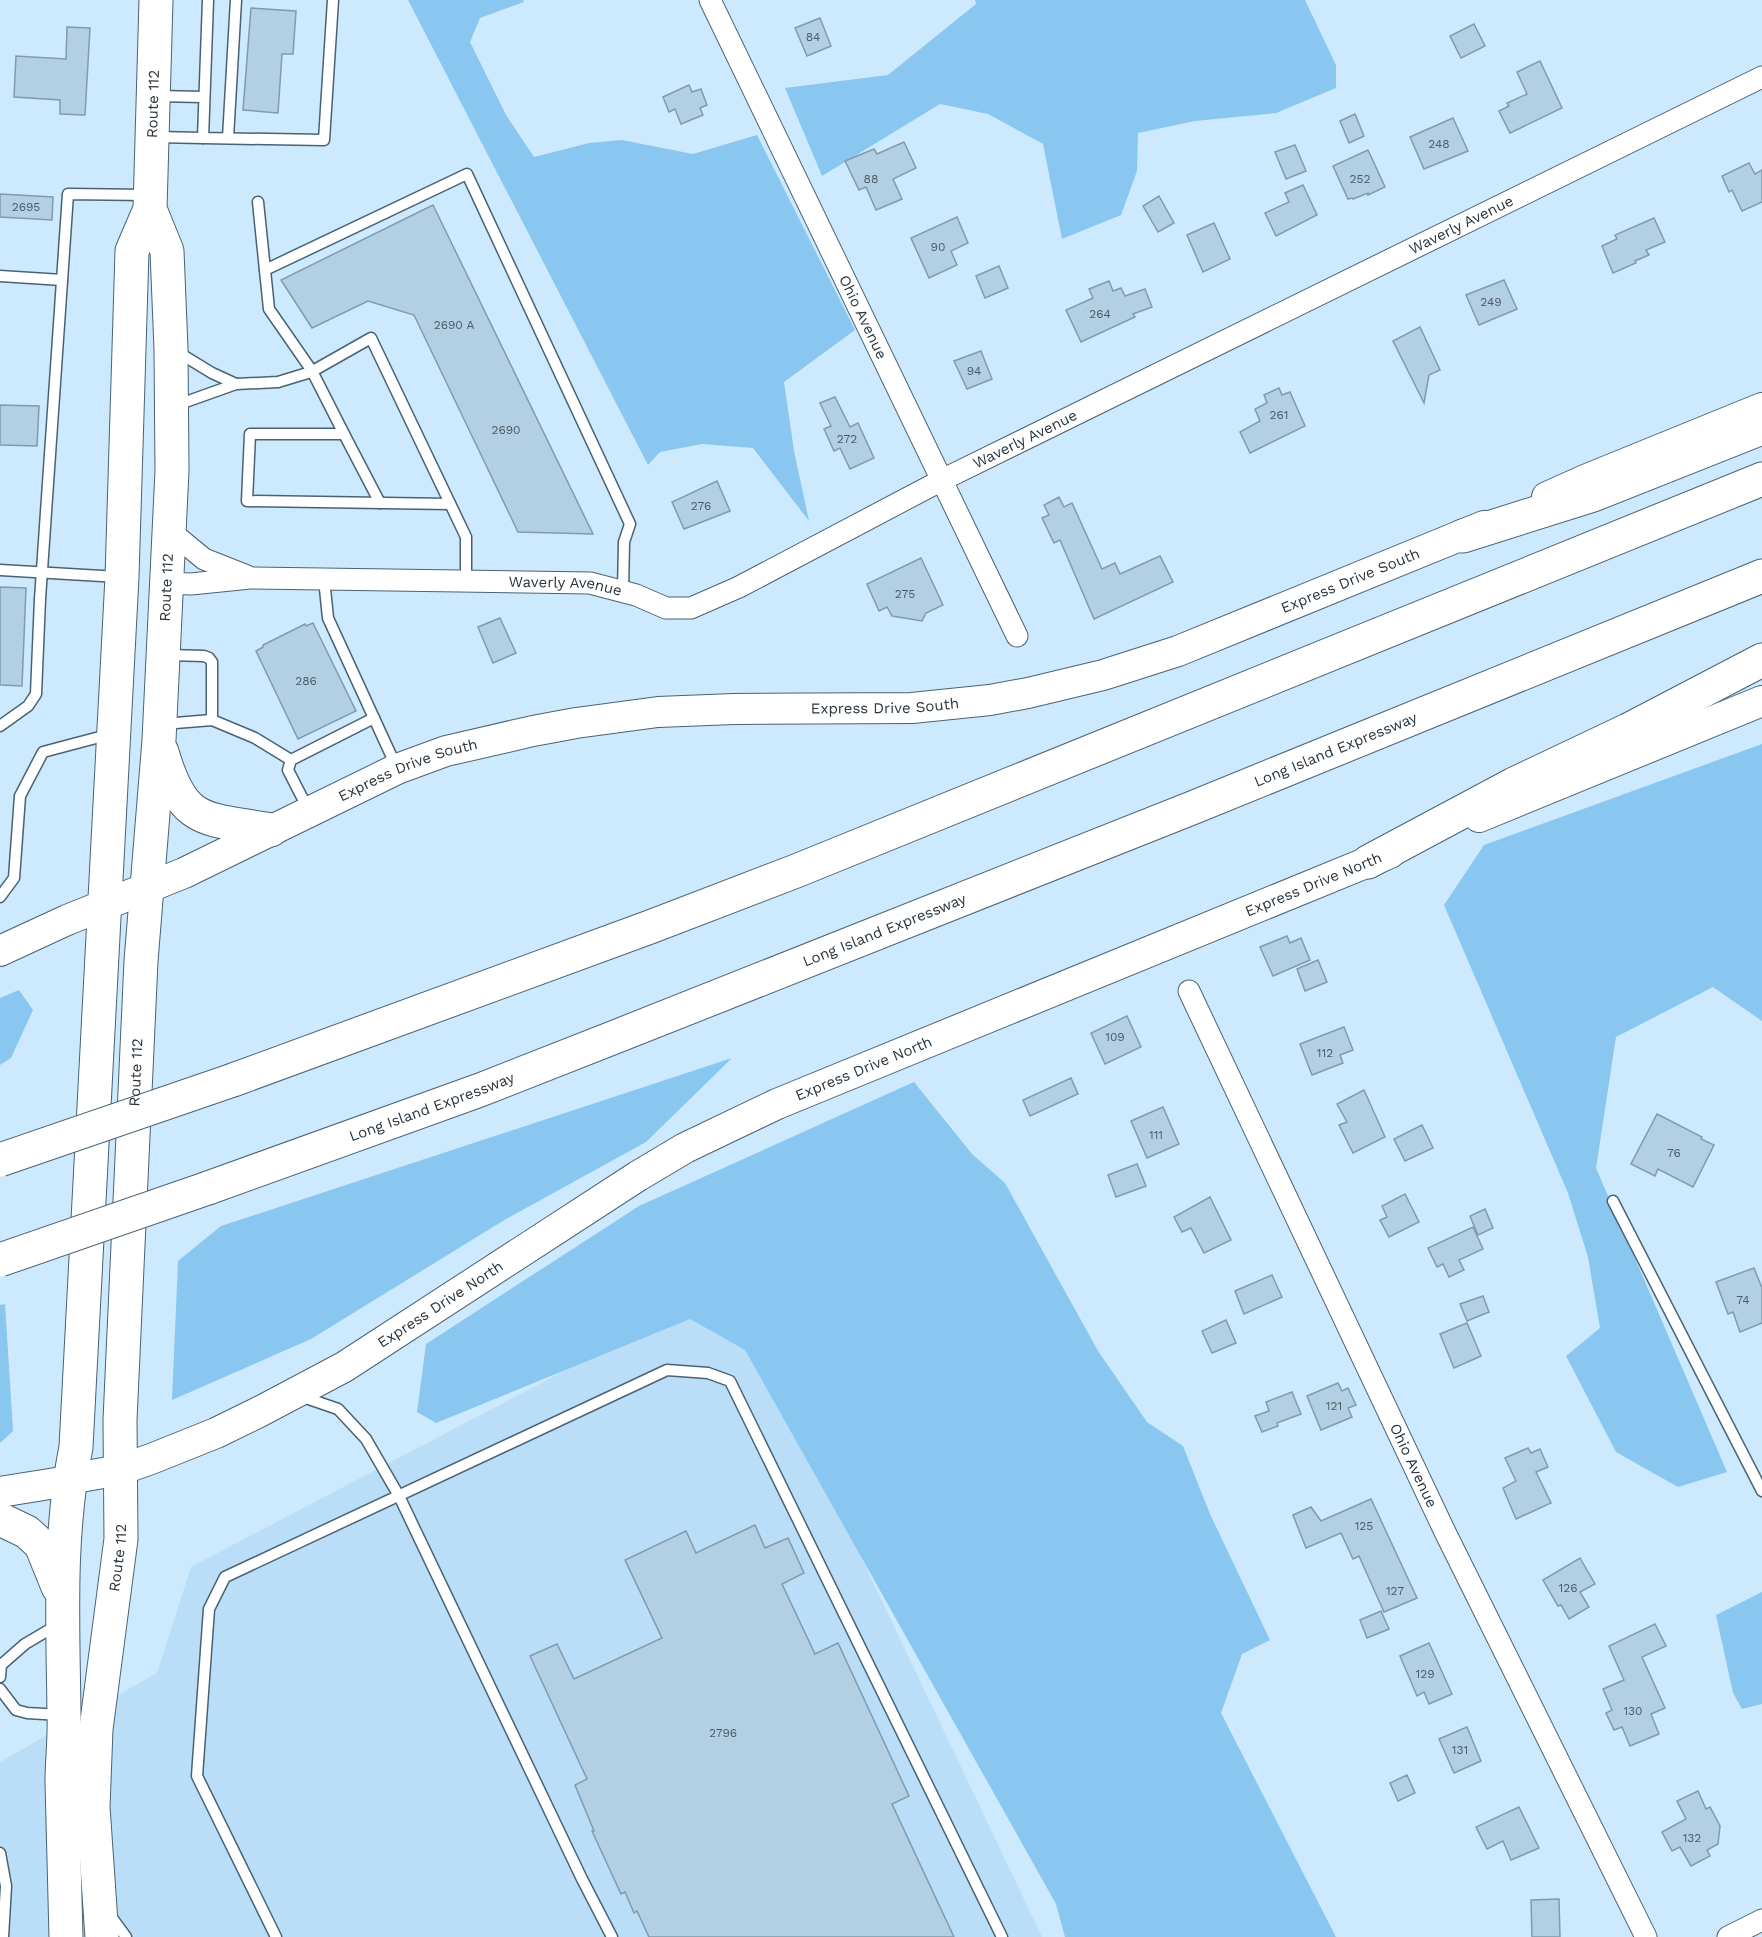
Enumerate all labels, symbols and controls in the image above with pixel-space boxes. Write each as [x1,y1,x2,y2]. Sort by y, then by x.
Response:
house number: 84 [806,30,820,44]
street label: Route 112 [143,70,163,138]
house number: 248 [1428,137,1450,151]
house number: 88 [864,172,878,186]
house number: 252 [1350,172,1370,186]
street label: Waverly Avenue [1406,192,1516,258]
house number: 2695 [12,200,40,214]
house number: 90 [931,240,945,254]
street label: Ohio Avenue [835,272,891,362]
house number: 249 [1480,295,1502,309]
house number: 264 [1089,307,1111,321]
house number: 2690 A [434,318,474,332]
house number: 94 [967,364,981,378]
street label: Waverly Avenue [970,406,1080,472]
house number: 261 [1270,408,1288,422]
house number: 2690 [491,423,521,437]
house number: 272 [837,432,857,446]
house number: 276 [691,499,711,513]
street label: Express Drive South [1278,544,1422,617]
street label: Route 112 [156,553,177,622]
street label: Waverly Avenue [509,573,624,600]
house number: 275 [895,587,915,601]
house number: 286 [295,674,317,688]
street label: Express Drive South [811,694,960,718]
street label: Long Island Expressway [1251,708,1420,791]
street label: Express Drive South [335,735,479,805]
street label: Express Drive North [1242,848,1384,920]
street label: Long Island Expressway [800,889,969,971]
house number: 109 [1105,1030,1125,1044]
street label: Express Drive North [793,1032,935,1105]
street label: Route 112 [125,1038,146,1107]
house number: 112 [1317,1046,1333,1060]
street label: Long Island Expressway [347,1068,517,1145]
house number: 111 [1149,1128,1163,1142]
house number: 76 [1667,1146,1681,1160]
street label: Express Drive North [374,1257,507,1352]
house number: 74 [1736,1293,1750,1307]
house number: 121 [1326,1399,1342,1413]
street label: Ohio Avenue [1386,1421,1441,1511]
house number: 125 [1355,1519,1373,1533]
street label: Route 112 [105,1524,130,1593]
house number: 126 [1559,1581,1577,1595]
house number: 127 [1386,1584,1404,1598]
house number: 129 [1415,1667,1435,1681]
house number: 130 [1623,1704,1643,1718]
house number: 2796 [709,1726,737,1740]
house number: 131 [1452,1743,1468,1757]
house number: 132 [1683,1831,1701,1845]

